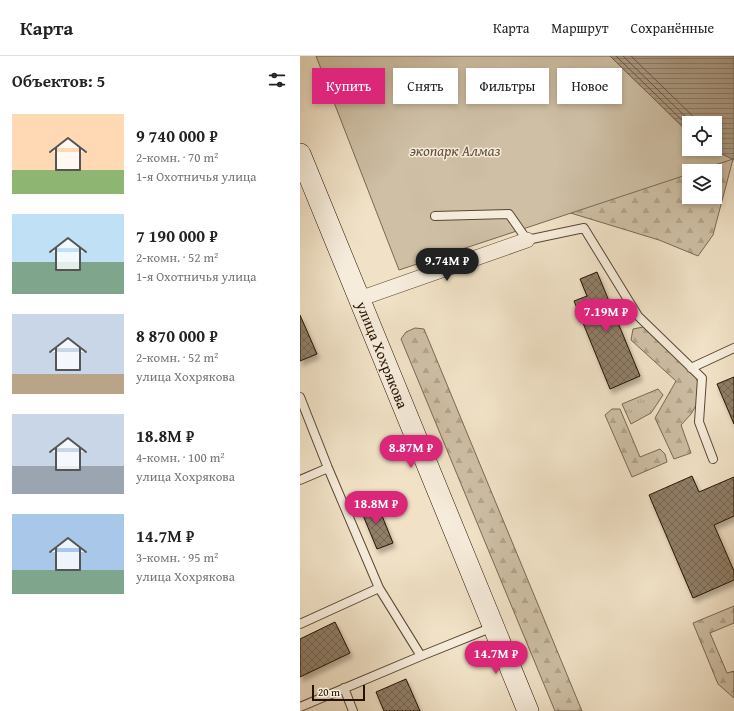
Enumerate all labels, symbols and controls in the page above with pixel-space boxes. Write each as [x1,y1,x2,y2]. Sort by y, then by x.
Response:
text: Карта [20,14,73,42]
text: Карта [493,18,529,38]
text: Маршрут [551,18,609,38]
text: Сохранённые [631,18,714,38]
text: Объектов: 5 [12,68,105,93]
chip: Купить [312,68,385,104]
chip: Снять [393,68,458,104]
chip: Фильтры [466,68,549,104]
chip: Новое [557,68,622,104]
icon: filters [266,69,288,91]
map controls [682,116,722,204]
button: locate [682,116,722,156]
text: 9 740 000 ₽ [136,123,218,148]
icon: home [44,130,92,178]
park label: экопарк Алмаз [410,140,501,161]
text: 2-комн. · 70 m² [136,148,218,167]
button: layers [682,164,722,204]
text: 1-я Охотничья улица [136,167,257,186]
text: 7 190 000 ₽ [136,223,218,248]
icon: home [44,230,92,278]
text: 2-комн. · 52 m² [136,248,218,267]
pin: 9.74M ₽ [410,248,484,282]
text: 9.74M ₽ [425,251,469,270]
text: 1-я Охотничья улица [136,267,257,286]
street label: улица Хохрякова [351,297,414,412]
pin: 7.19M ₽ [569,299,643,333]
text: 7.19M ₽ [584,302,628,321]
text: 8 870 000 ₽ [136,323,218,348]
icon: home [44,330,92,378]
text: 2-комн. · 52 m² [136,348,218,367]
text: улица Хохрякова [136,367,235,386]
text: 18.8M ₽ [136,423,194,448]
icon: home [44,430,92,478]
pin: 8.87M ₽ [374,435,448,469]
text: 8.87M ₽ [389,438,433,457]
text: 4-комн. · 100 m² [136,448,225,467]
text: улица Хохрякова [136,467,235,486]
pin: 18.8M ₽ [339,491,413,525]
text: 18.8M ₽ [354,494,398,513]
text: 14.7M ₽ [136,523,194,548]
icon: home [44,530,92,578]
text: 3-комн. · 95 m² [136,548,218,567]
text: улица Хохрякова [136,567,235,586]
pin: 14.7M ₽ [459,641,533,675]
text: 14.7M ₽ [474,644,518,663]
scale bar [312,683,365,702]
text: 20 m [318,684,340,700]

